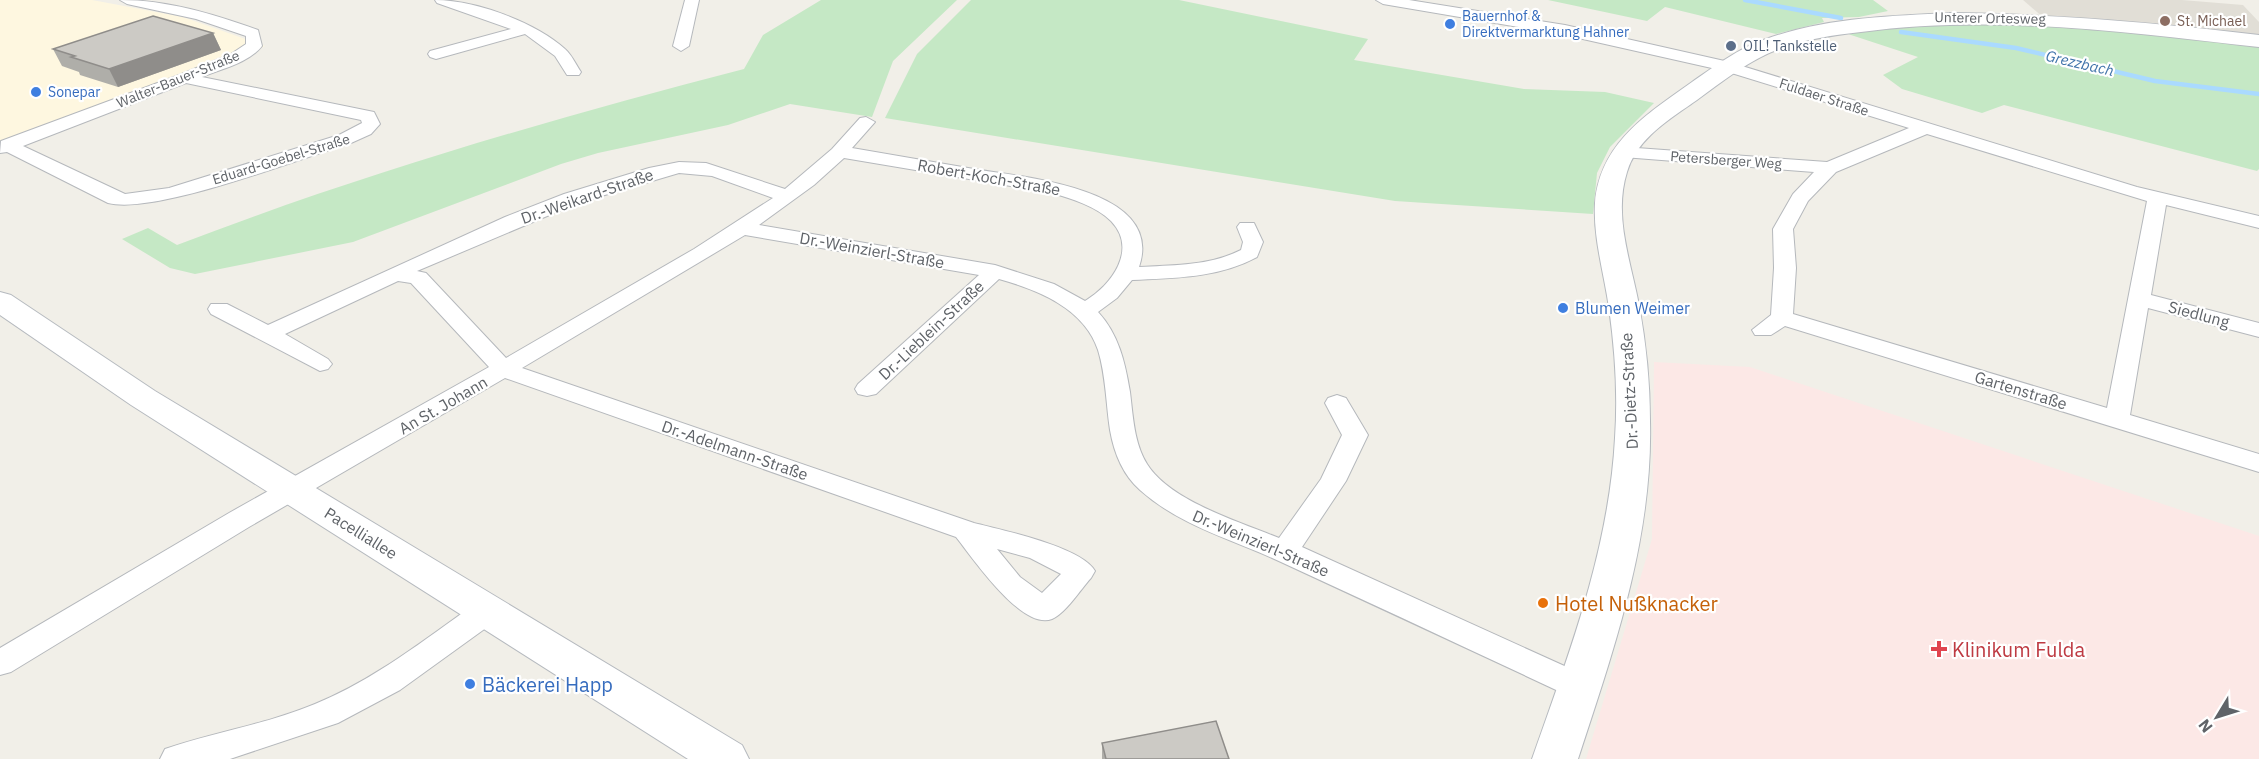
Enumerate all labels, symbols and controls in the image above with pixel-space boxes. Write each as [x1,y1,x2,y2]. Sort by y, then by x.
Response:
place label: Bauernhof & Direktvermarktung Hahner [1462,7,1629,41]
street label: Unterer Ortesweg [1934,8,2046,28]
place label: St. Michael [2177,12,2246,30]
marker: St. Michael [2158,14,2172,28]
marker: Bauernhof & Direktvermarktung Hahner [1443,17,1457,31]
place label: OIL! Tankstelle [1743,37,1837,55]
marker: OIL! Tankstelle [1724,39,1738,53]
street label: Walter-Bauer-Straße [114,46,242,112]
water label: Grezzbach [2044,46,2116,80]
street label: Fuldaer Straße [1777,74,1871,120]
place label: Sonepar [48,83,100,101]
marker: Sonepar [29,85,43,99]
street label: Eduard-Goebel-Straße [210,129,352,188]
street label: Petersberger Weg [1670,147,1783,173]
street label: Robert-Koch-Straße [916,155,1062,199]
street label: Dr.-Weikard-Straße [518,164,656,228]
street label: Dr.-Weinzierl-Straße [798,227,946,273]
street label: Dr.-Lieblein-Straße [874,276,988,384]
street label: Siedlung [2166,296,2232,332]
place label: Blumen Weimer [1575,298,1690,318]
marker: Blumen Weimer [1556,301,1570,315]
street label: Dr.-Dietz-Straße [1616,332,1642,450]
street label: Gartenstraße [1972,366,2070,414]
street label: An St. Johann [395,372,491,438]
street label: Dr.-Adelmann-Straße [659,416,811,485]
street label: Pacelliallee [321,503,401,563]
street label: Dr.-Weinzierl-Straße [1190,505,1332,581]
place label: Hotel Nußknacker [1555,590,1718,617]
marker: Hotel Nußknacker [1536,596,1550,610]
place label: Klinikum Fulda [1952,636,2085,663]
marker: Klinikum Fulda [1930,640,1948,658]
place label: Bäckerei Happ [482,671,613,698]
marker: Bäckerei Happ [463,677,477,691]
north arrow [2187,687,2247,747]
text: N [2194,716,2217,737]

